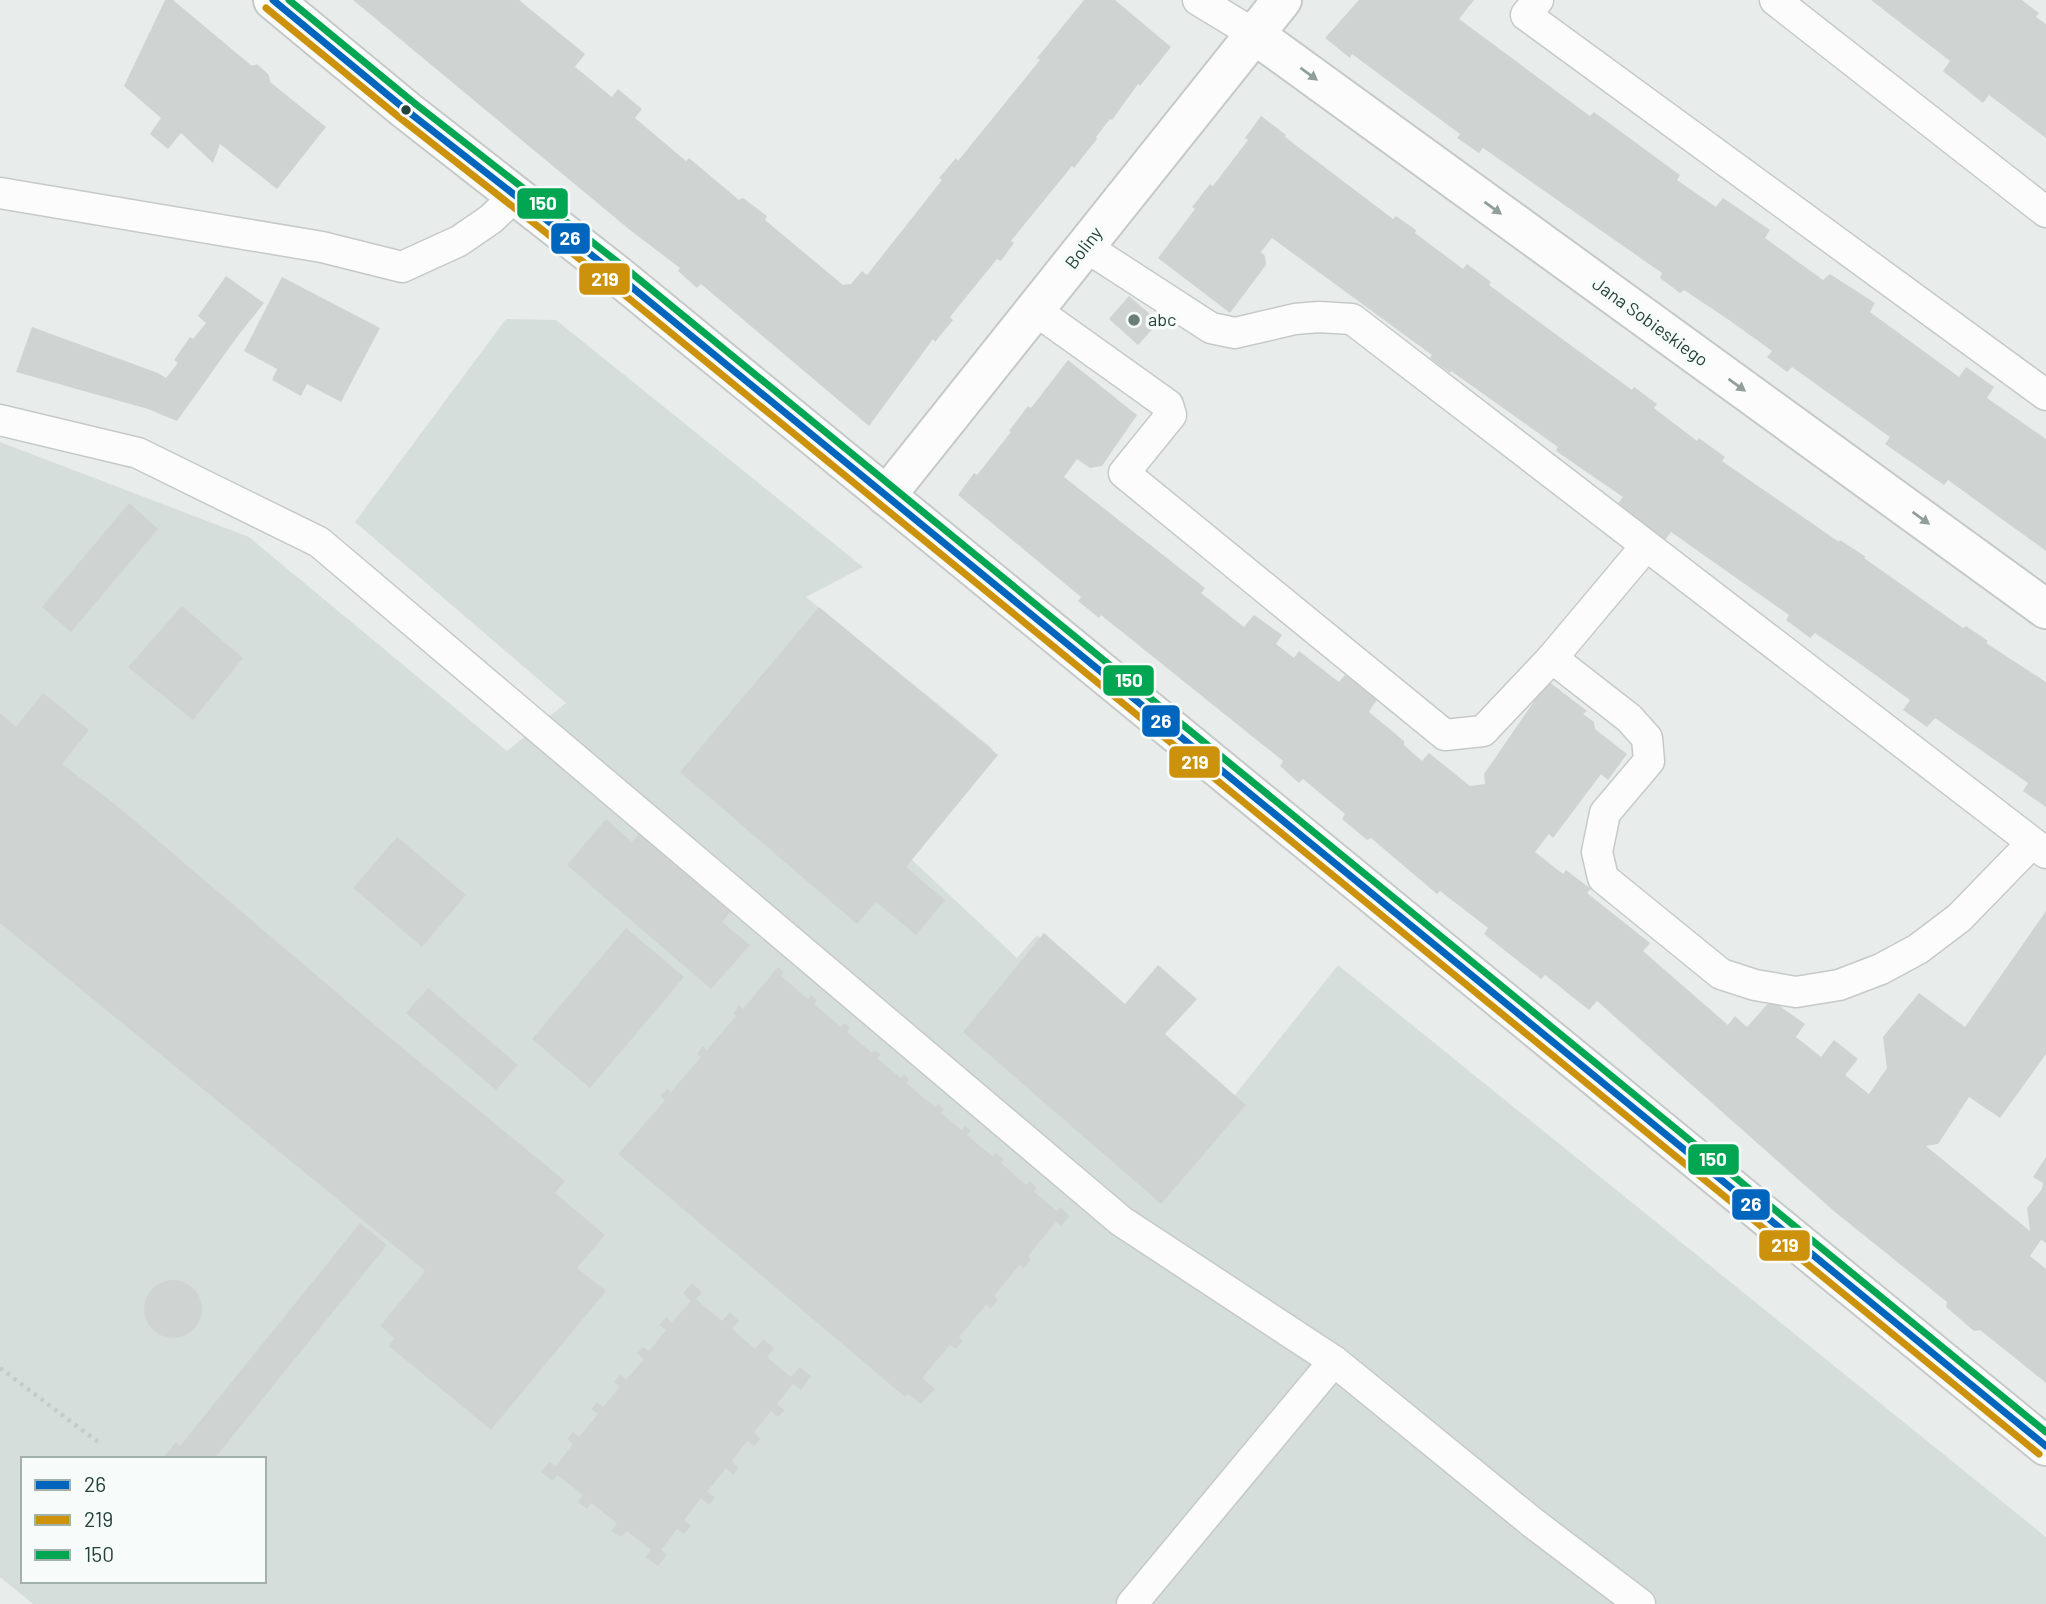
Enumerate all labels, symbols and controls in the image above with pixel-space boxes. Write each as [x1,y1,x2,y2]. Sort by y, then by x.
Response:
one-way arrow [1300,67,1318,81]
unlabelled marker [399,103,413,117]
line badge: 150 [516,187,569,220]
text: 150 [529,191,557,214]
one-way arrow [1484,201,1502,215]
line badge: 26 [550,222,591,255]
street label: Boliny [1060,222,1107,273]
text: 26 [560,226,580,249]
line badge: 219 [578,262,631,296]
text: 219 [591,267,619,290]
street label: Jana Sobieskiego [1588,272,1713,371]
place label: abc [1148,308,1176,330]
marker: abc [1126,312,1142,328]
one-way arrow [1728,378,1746,392]
one-way arrow [1912,511,1930,525]
line badge: 150 [1102,664,1155,697]
text: 150 [1115,668,1143,691]
line badge: 26 [1141,704,1181,738]
text: 26 [1151,709,1171,732]
line badge: 219 [1168,745,1221,779]
text: 219 [1181,750,1209,773]
line badge: 150 [1687,1143,1740,1176]
text: 150 [1699,1147,1727,1170]
line badge: 26 [1731,1188,1771,1221]
text: 26 [1741,1192,1761,1215]
line badge: 219 [1758,1229,1811,1262]
text: 219 [1771,1233,1799,1256]
legend [21,1457,266,1583]
text: 26 [84,1471,106,1496]
text: 219 [84,1506,113,1531]
text: 150 [84,1541,114,1566]

